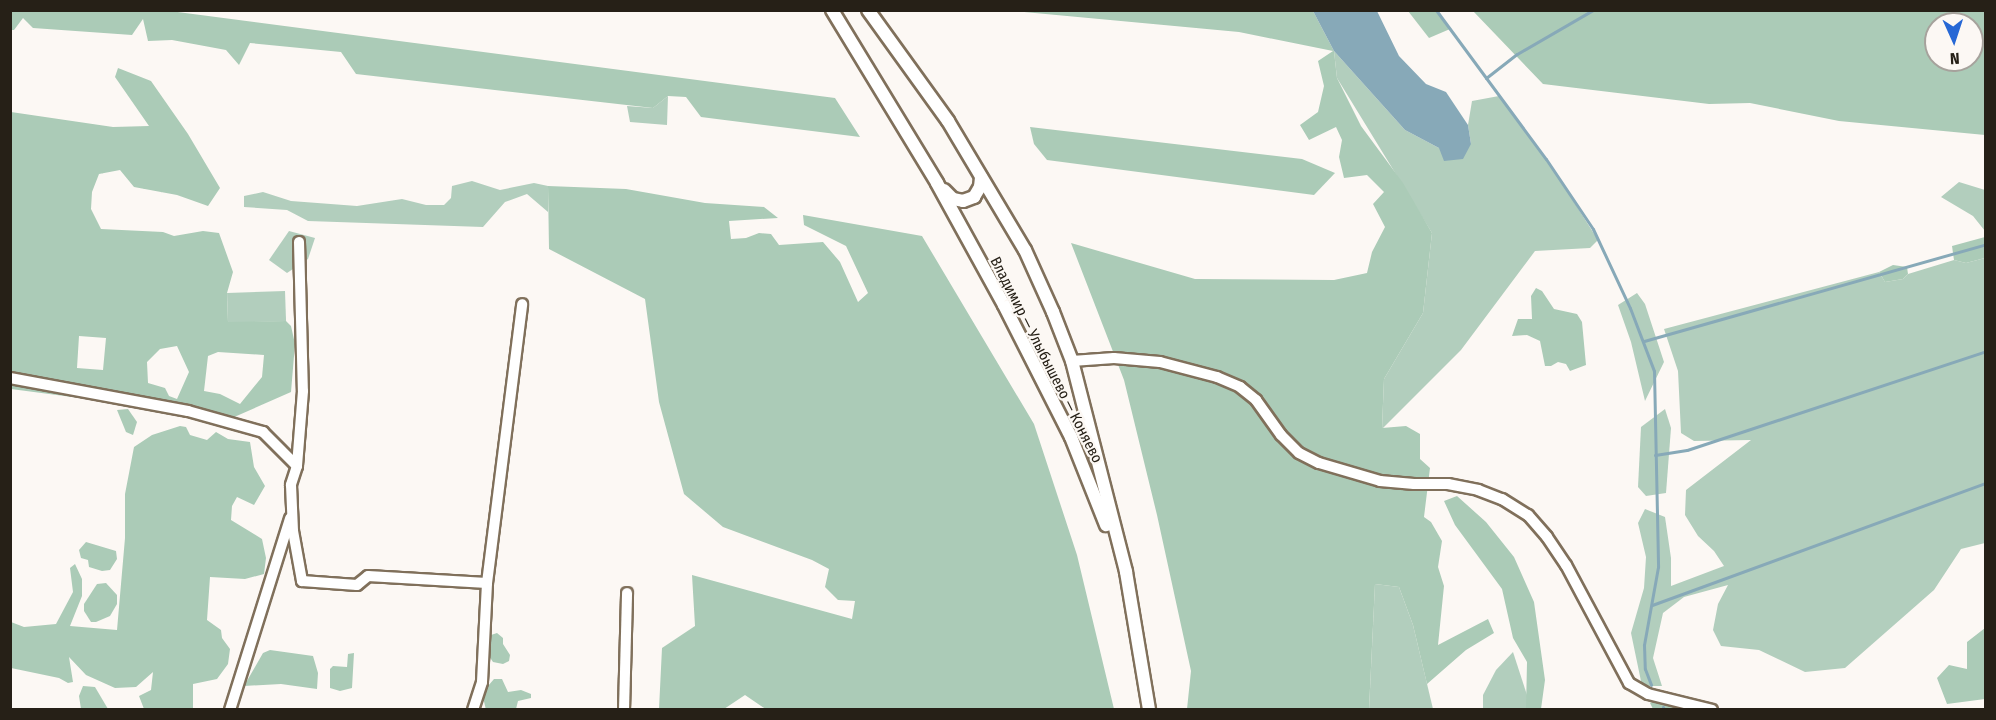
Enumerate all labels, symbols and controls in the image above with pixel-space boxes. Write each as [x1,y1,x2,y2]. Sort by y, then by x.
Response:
north arrow [1924,12,1984,72]
text: N [1950,49,1960,68]
street label: Владимир — Улыбышево — Коняево [986,254,1106,466]

